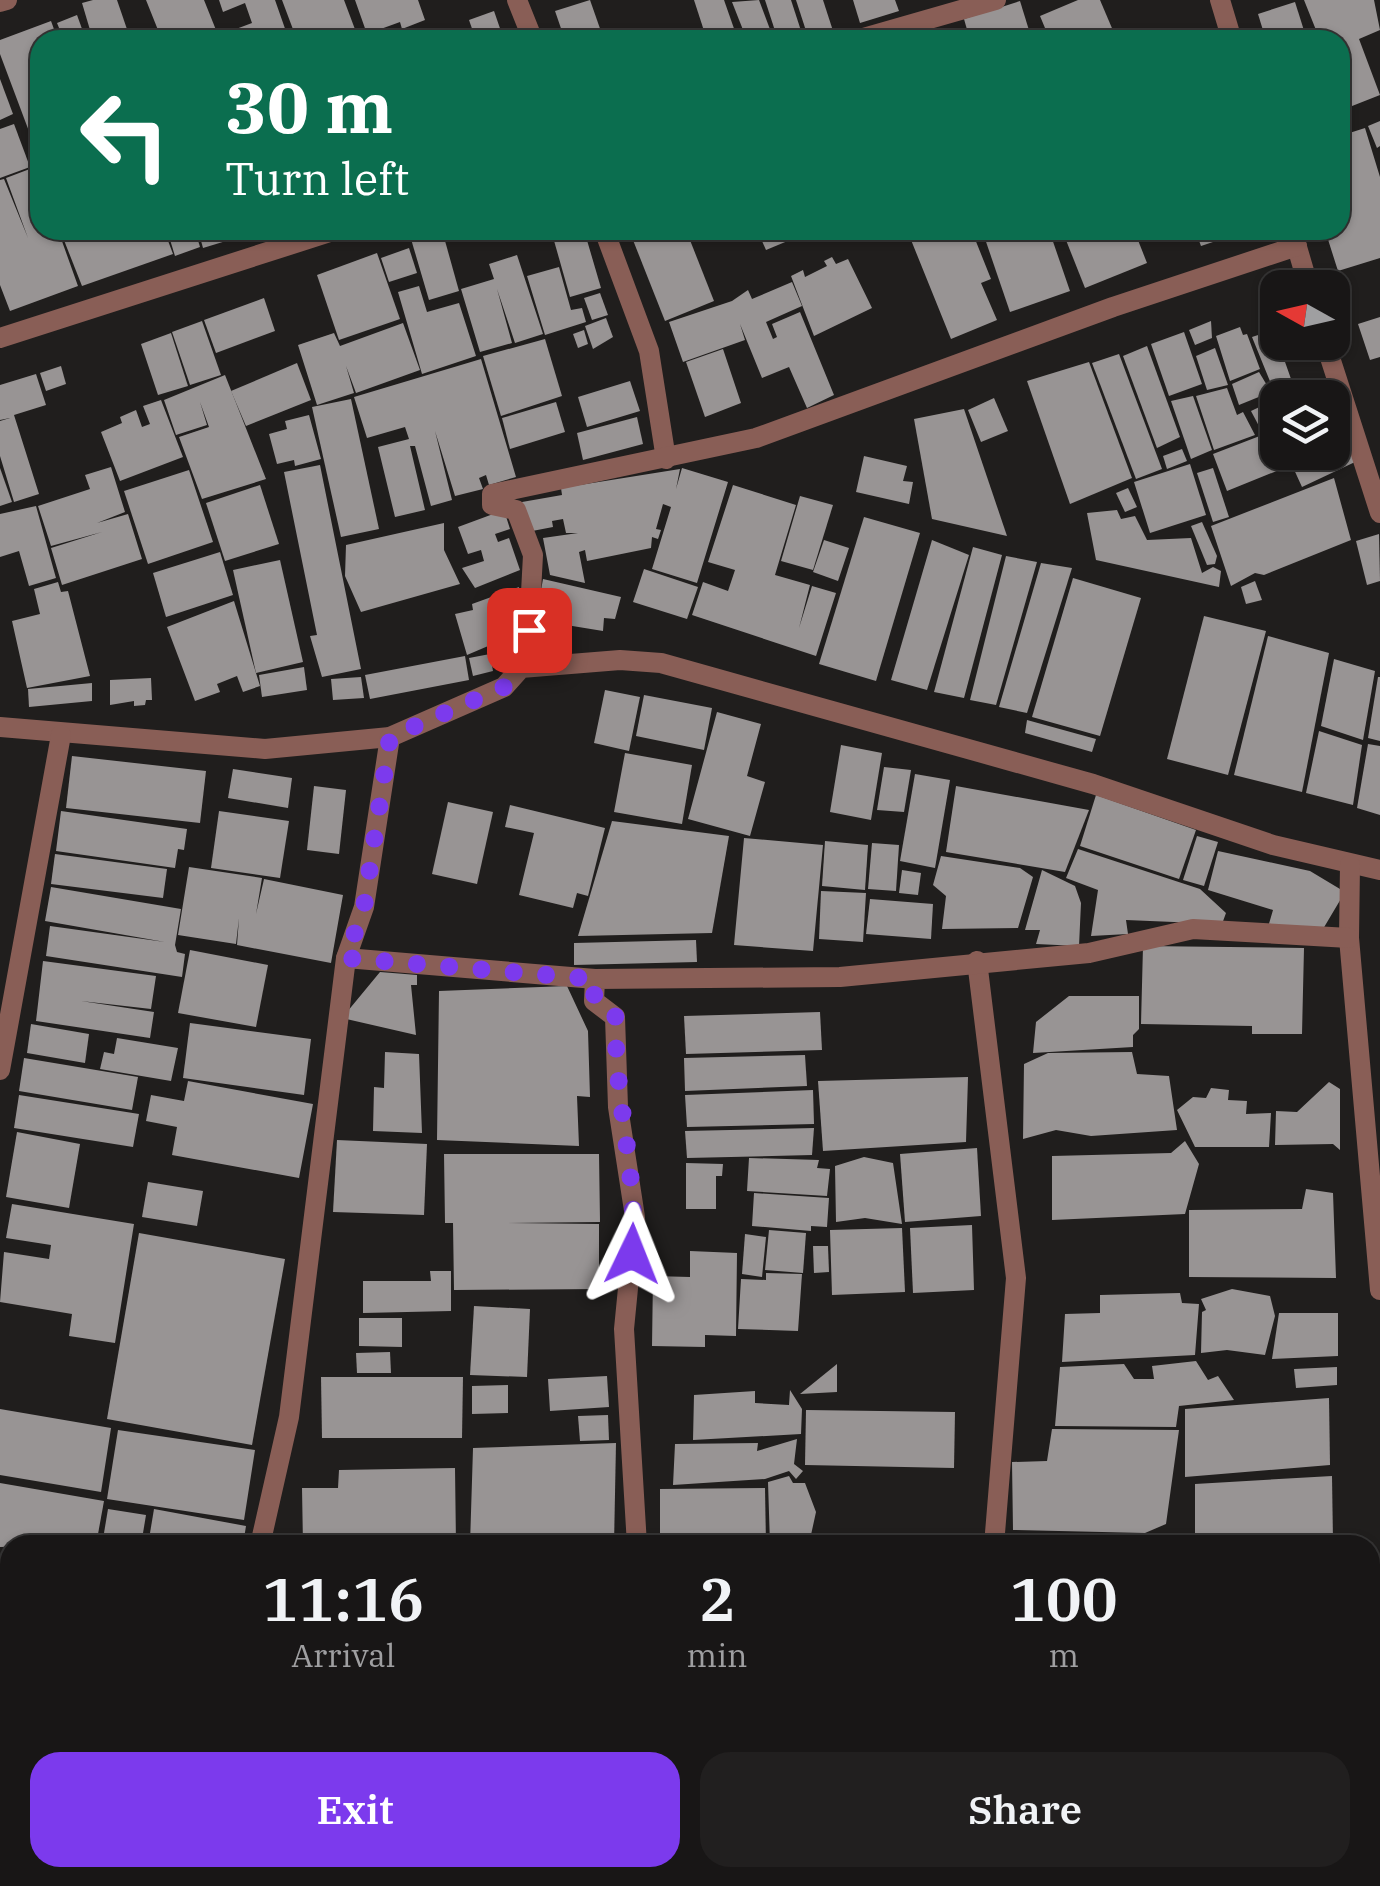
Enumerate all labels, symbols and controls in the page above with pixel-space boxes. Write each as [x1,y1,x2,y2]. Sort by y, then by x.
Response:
text: 30 m [225,61,393,152]
icon: left [60,70,190,200]
text: Turn left [225,149,409,207]
north arrow [1260,270,1350,360]
map controls [1260,270,1350,470]
button: layers [1260,380,1350,470]
pin [487,588,572,673]
icon: arrive [502,603,557,658]
position arrow [580,1202,684,1306]
text: 11:16 [262,1559,424,1638]
text: 2 [699,1559,735,1638]
text: 100 [1010,1559,1118,1638]
text: Arrival [291,1634,395,1676]
text: min [686,1634,747,1676]
text: m [1048,1634,1079,1676]
button: Exit [30,1752,680,1867]
button: Share [700,1752,1350,1867]

